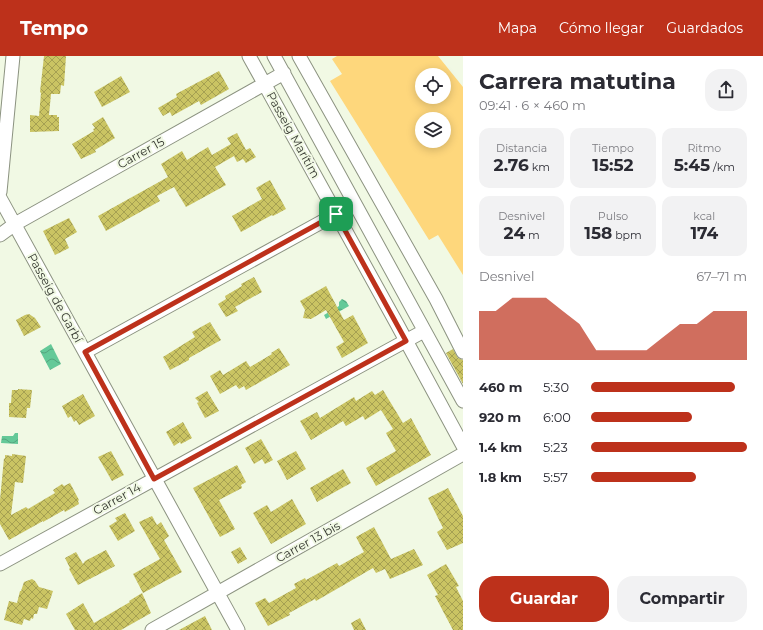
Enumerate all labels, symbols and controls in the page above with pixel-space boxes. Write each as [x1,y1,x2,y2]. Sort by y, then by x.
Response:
text: Tempo [20,17,88,40]
text: Mapa [498,19,537,37]
text: Cómo llegar [559,19,644,37]
text: Guardados [666,19,743,37]
map controls [415,68,451,148]
button: locate [415,68,451,104]
text: Carrera matutina [479,68,676,95]
button: share [705,69,747,111]
street label: Passeig Marítim [264,89,323,181]
text: 09:41 · 6 × 460 m [479,97,586,113]
button: layers [415,112,451,148]
street label: Carrer 15 [115,133,167,172]
text: Distancia [496,141,547,155]
text: Tiempo [592,141,634,155]
text: Ritmo [687,141,721,155]
text: 2.76 [493,155,529,175]
text: 15:52 [592,155,634,175]
text: 5:45 [674,155,710,175]
text: km [529,160,550,174]
text: /km [710,160,735,174]
pin [319,197,353,231]
icon: arrive [325,203,347,225]
text: Desnivel [498,209,545,223]
text: Pulso [598,209,628,223]
text: kcal [693,209,715,223]
text: 24 [504,223,525,243]
text: 158 [584,223,612,243]
text: 174 [690,223,718,243]
text: m [525,228,540,242]
text: bpm [612,228,642,242]
street label: Passeig de Garbí [25,250,87,346]
text: Desnivel [479,268,534,284]
text: 67–71 m [696,268,747,284]
text: 460 m [479,379,522,395]
text: 5:30 [543,379,569,395]
text: 920 m [479,409,521,425]
text: 6:00 [543,409,571,425]
text: 1.4 km [479,439,522,455]
text: 5:23 [543,439,568,455]
text: 1.8 km [479,469,522,485]
text: 5:57 [543,469,568,485]
street label: Carrer 14 [90,479,143,518]
street label: Carrer 13 bis [273,518,343,565]
button: Guardar [479,576,609,622]
button: Compartir [617,576,747,622]

